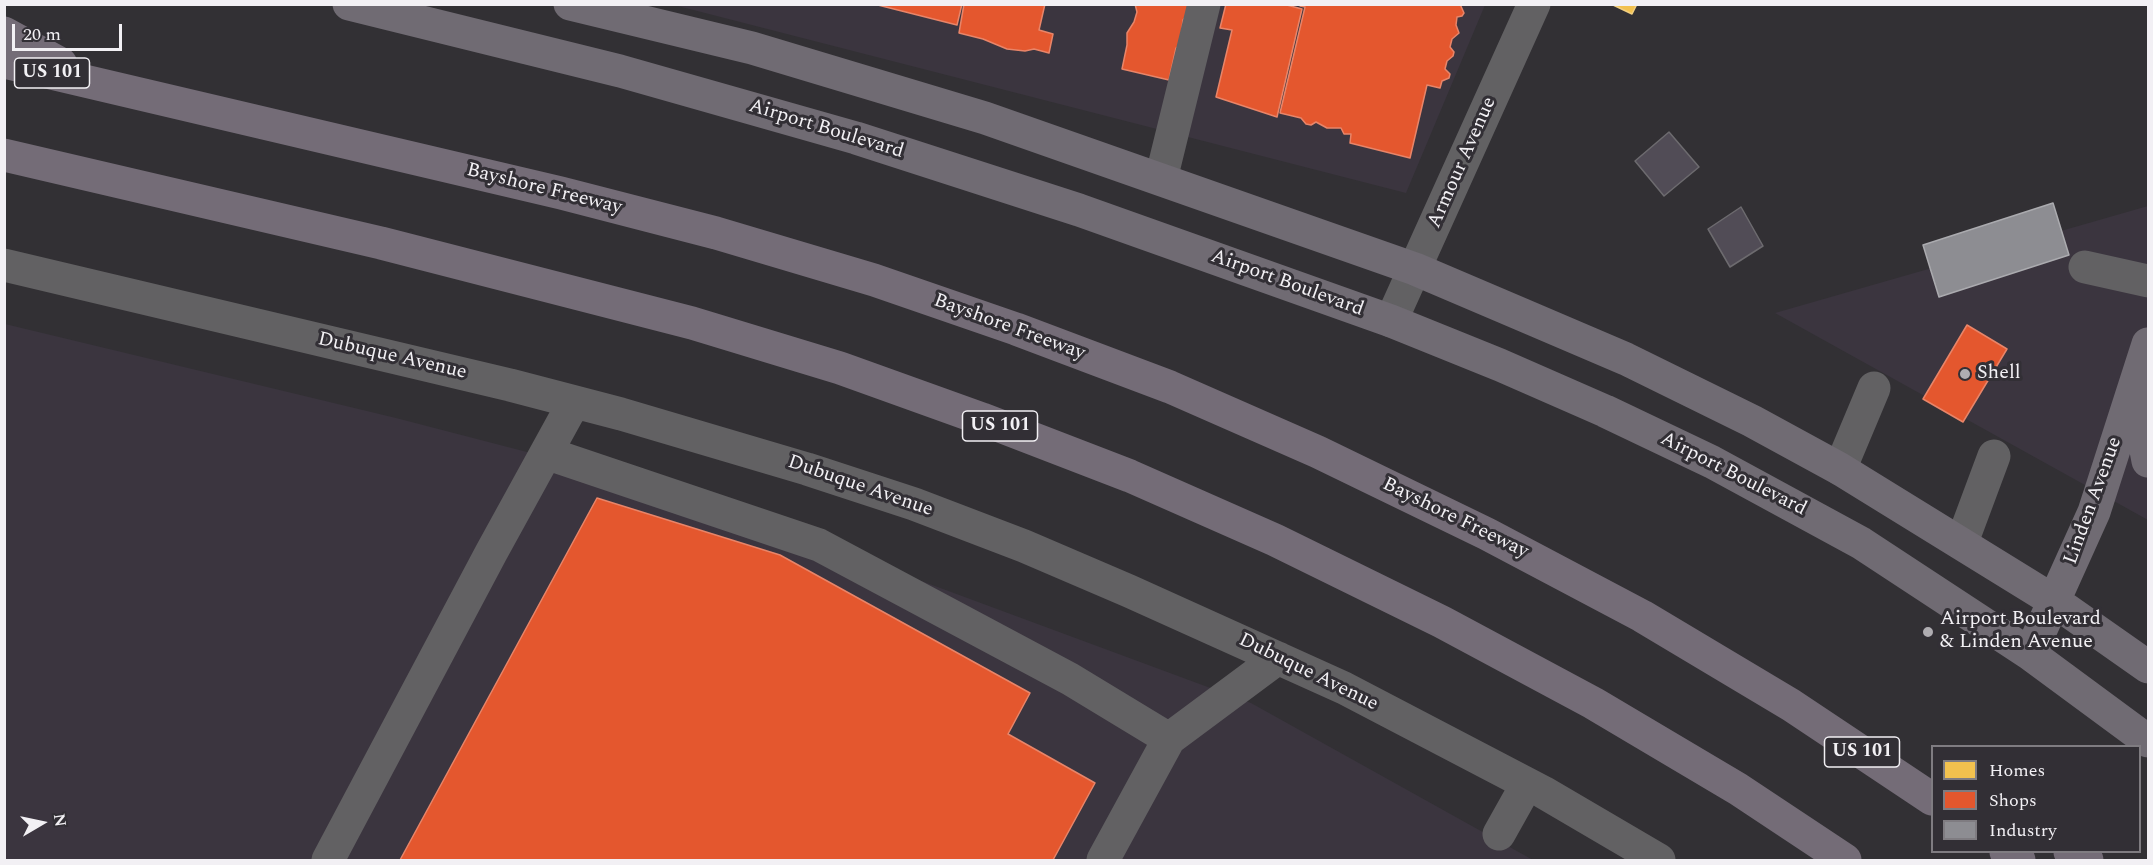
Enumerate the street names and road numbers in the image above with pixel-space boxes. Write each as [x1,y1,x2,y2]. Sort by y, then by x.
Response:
road number: US 101 [14,58,90,88]
street label: Armour Avenue [1423,94,1503,232]
street label: Airport Boulevard [746,95,906,165]
street label: Bayshore Freeway [464,159,624,221]
street label: Airport Boulevard [1207,245,1367,323]
street label: Bayshore Freeway [930,289,1088,367]
street label: Dubuque Avenue [315,328,469,386]
road number: US 101 [962,411,1038,441]
street label: Airport Boulevard [1656,428,1810,522]
street label: Linden Avenue [2060,434,2128,568]
street label: Dubuque Avenue [784,451,936,523]
street label: Bayshore Freeway [1378,473,1532,565]
street label: Dubuque Avenue [1234,629,1382,717]
road number: US 101 [1824,737,1900,767]

